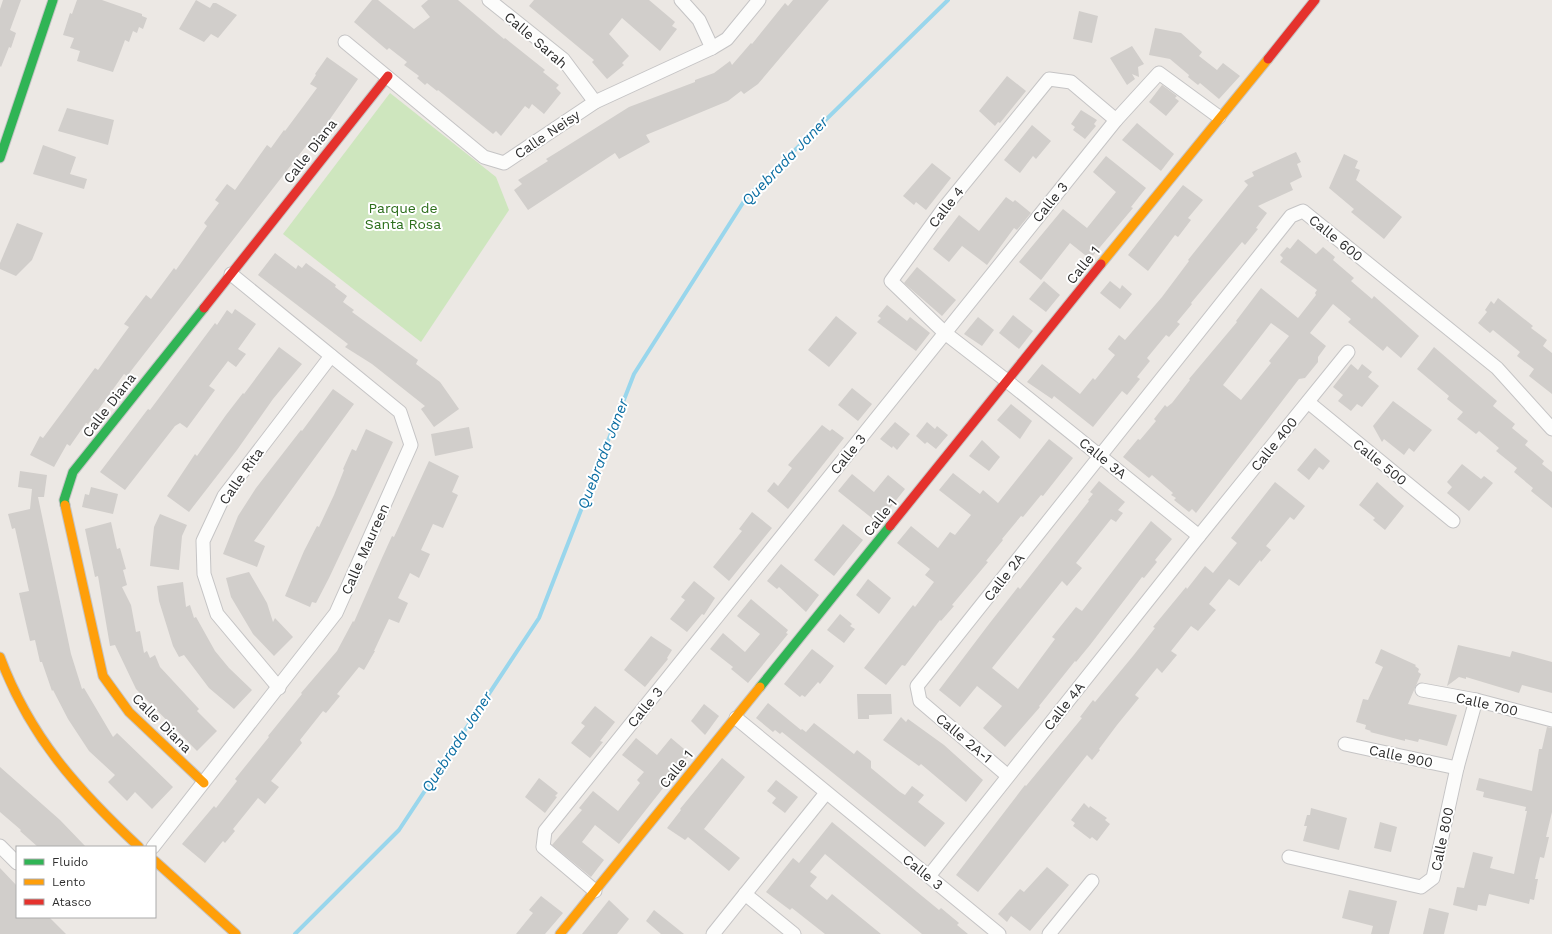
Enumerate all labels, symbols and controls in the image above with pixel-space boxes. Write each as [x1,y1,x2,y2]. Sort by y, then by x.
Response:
street label: Calle Sarah [501,8,571,72]
street label: Calle Neisy [511,106,583,162]
water label: Quebrada Janer [738,112,833,209]
street label: Calle Diana [280,116,340,186]
street label: Calle 3 [1029,179,1071,225]
street label: Calle 4 [925,183,967,231]
park label: Parque de Santa Rosa [365,200,441,232]
street label: Calle 600 [1306,211,1366,265]
street label: Calle 1 [1063,243,1103,287]
street label: Calle Diana [79,370,139,440]
water label: Quebrada Janer [574,395,633,512]
street label: Calle 400 [1247,414,1301,474]
street label: Calle 3 [827,431,869,477]
street label: Calle 3A [1076,434,1130,482]
street label: Calle 500 [1350,435,1410,489]
street label: Calle Rita [216,444,266,507]
street label: Calle 1 [860,495,900,539]
street label: Calle Maureen [338,501,392,597]
street label: Calle 2A [980,550,1028,604]
street label: Calle 4A [1040,679,1088,733]
street label: Calle 3 [624,684,666,730]
water label: Quebrada Janer [418,687,497,796]
street label: Calle 700 [1454,689,1520,719]
street label: Calle Diana [129,690,195,756]
street label: Calle 2A-1 [933,710,995,766]
street label: Calle 900 [1368,741,1434,771]
street label: Calle 1 [656,747,696,791]
street label: Calle 800 [1427,806,1457,872]
legend [16,846,156,918]
street label: Calle 3 [900,851,946,893]
text: Fluido [52,855,88,869]
text: Lento [52,875,86,889]
text: Atasco [52,895,92,909]

